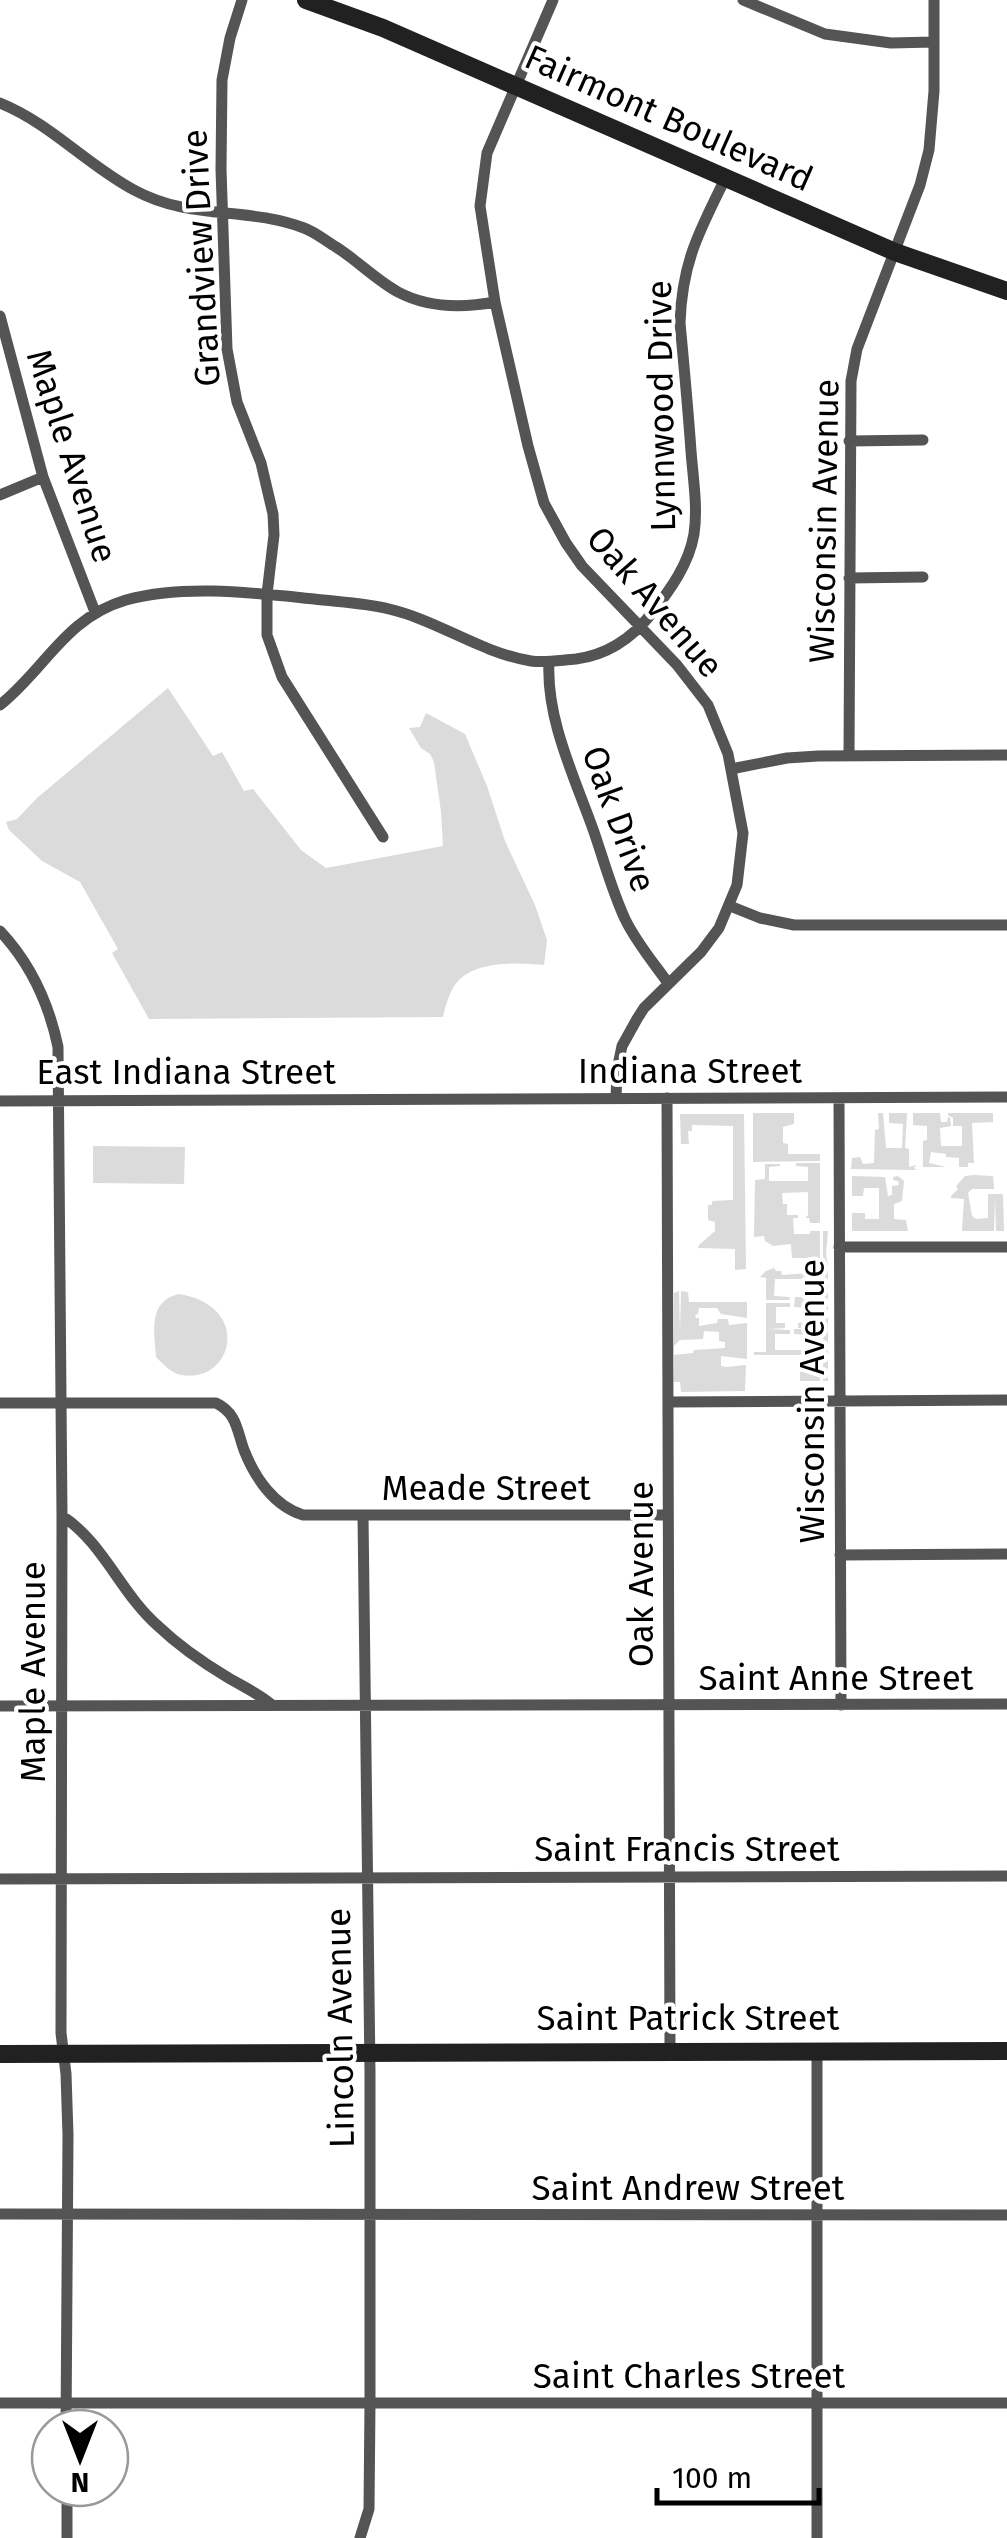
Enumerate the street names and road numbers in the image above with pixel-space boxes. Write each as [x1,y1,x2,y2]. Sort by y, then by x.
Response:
street label: Fairmont Boulevard [519,36,819,200]
street label: Grandview Drive [173,128,229,388]
street label: Lynnwood Drive [638,280,684,532]
street label: Maple Avenue [18,344,126,568]
street label: Wisconsin Avenue [801,379,847,663]
street label: Oak Avenue [578,518,732,686]
street label: Oak Drive [573,740,665,898]
street label: Indiana Street [578,1050,803,1092]
street label: East Indiana Street [36,1051,336,1093]
street label: Wisconsin Avenue [791,1259,833,1543]
street label: Meade Street [381,1467,591,1509]
street label: Oak Avenue [620,1481,662,1667]
street label: Maple Avenue [12,1561,54,1783]
street label: Saint Anne Street [699,1657,974,1699]
street label: Saint Francis Street [534,1828,840,1870]
street label: Lincoln Avenue [317,1907,363,2149]
street label: Saint Patrick Street [537,1997,840,2039]
street label: Saint Andrew Street [532,2167,845,2209]
street label: Saint Charles Street [533,2355,846,2397]

